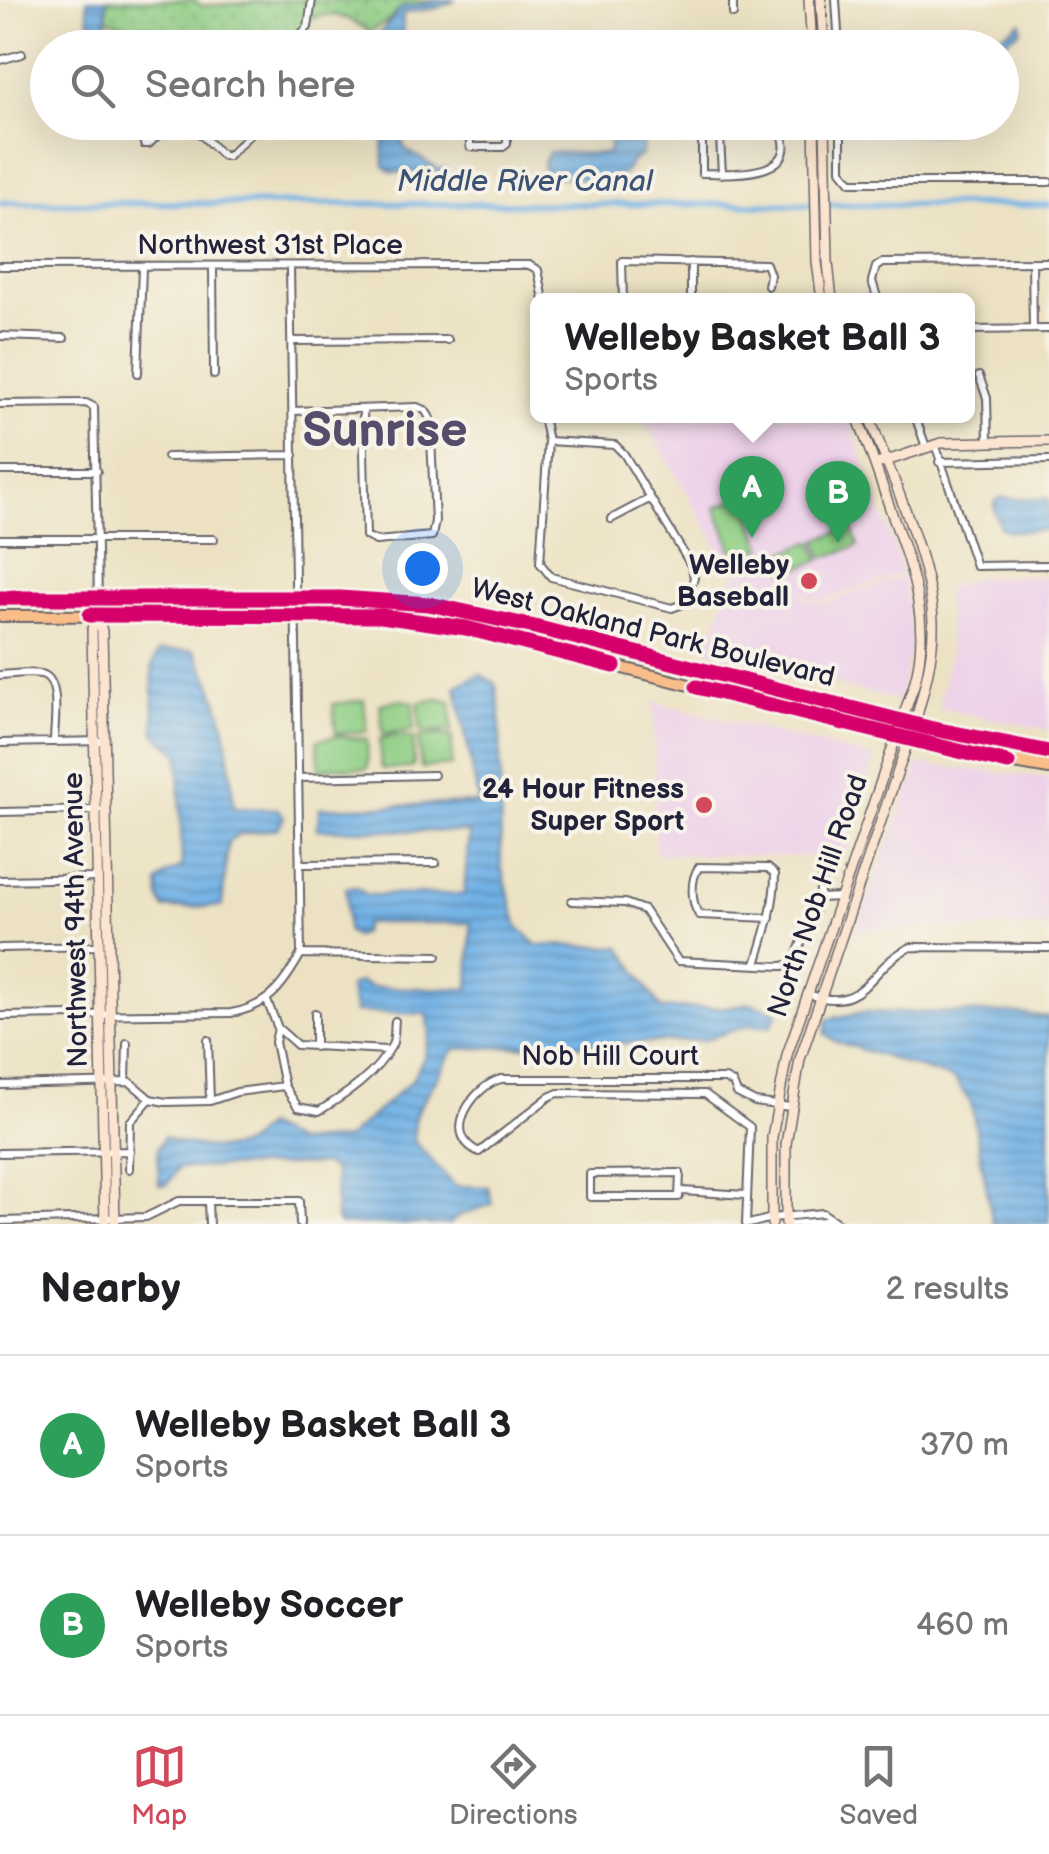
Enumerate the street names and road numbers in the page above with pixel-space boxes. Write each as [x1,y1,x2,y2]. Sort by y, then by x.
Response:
street label: Northwest 31st Place [137,229,403,262]
street label: West Oakland Park Boulevard [468,572,838,694]
street label: North Nob Hill Road [761,771,875,1021]
street label: Northwest 94th Avenue [57,772,95,1068]
street label: Nob Hill Court [521,1040,699,1073]

